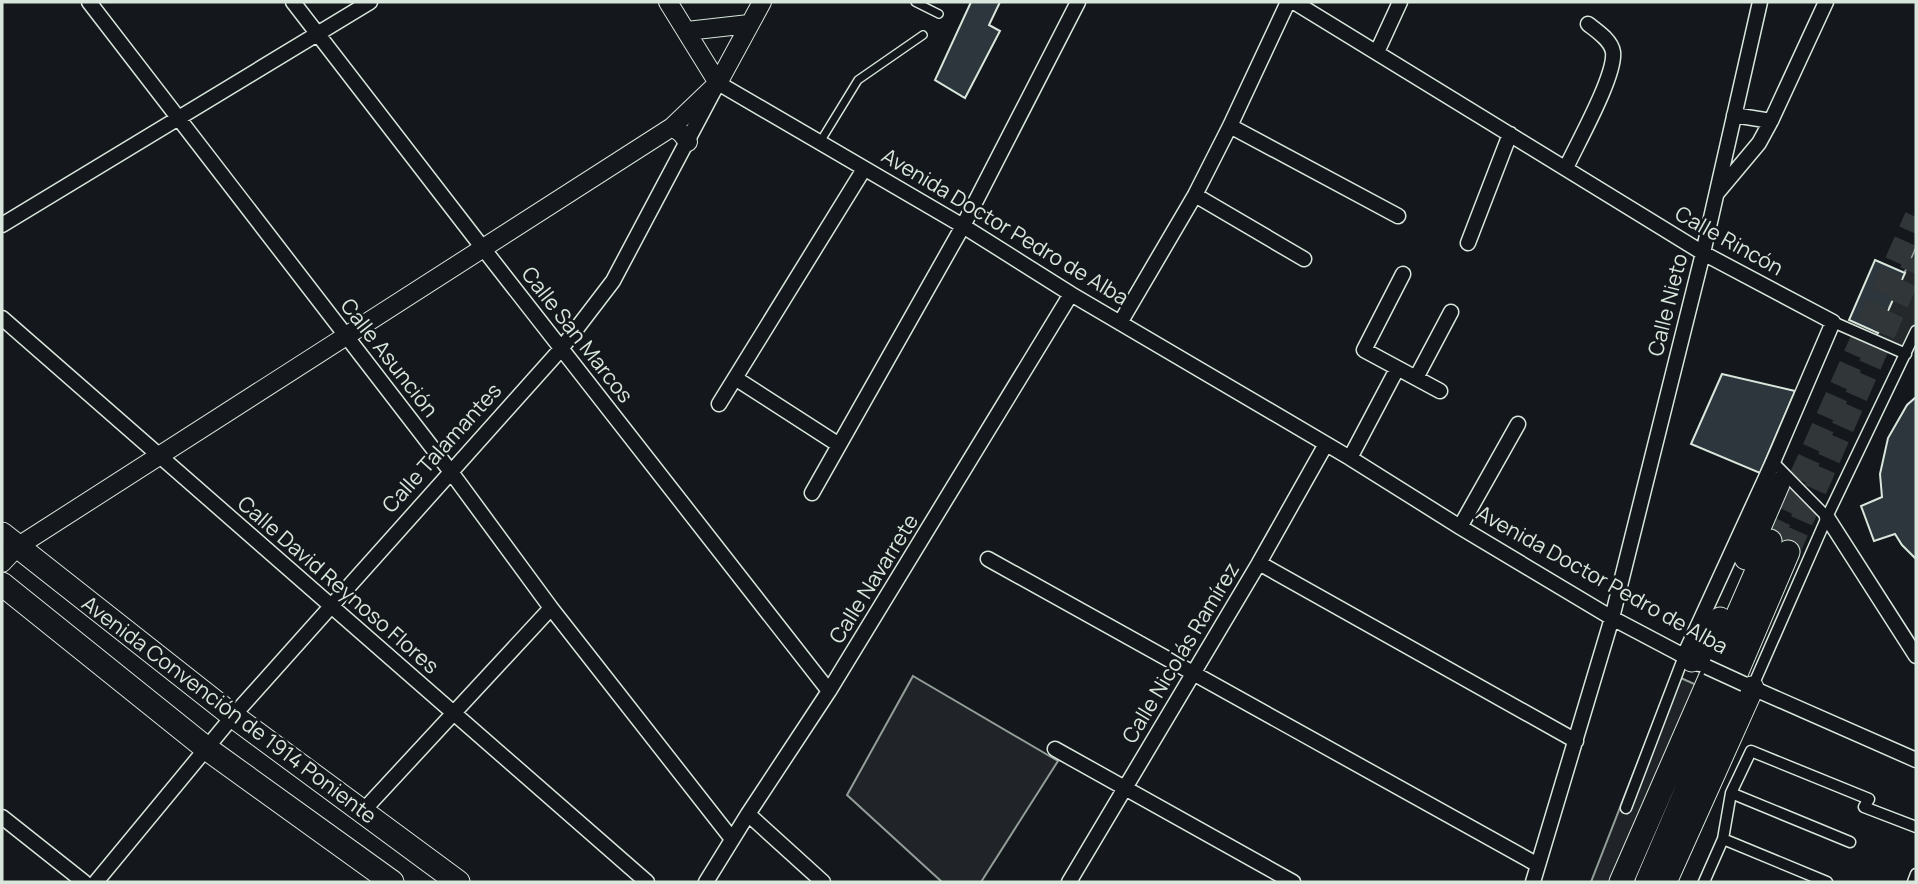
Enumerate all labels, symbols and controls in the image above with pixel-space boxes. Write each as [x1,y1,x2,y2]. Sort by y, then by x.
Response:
street label: Avenida Doctor Pedro de Alba [877,141,1134,311]
street label: Calle Rincón [1670,199,1789,281]
street label: Calle Nieto [1641,250,1693,359]
street label: Calle San Marcos [516,261,640,408]
street label: Calle Asunción [335,292,445,422]
street label: Calle Talamantes [375,376,507,518]
street label: Calle David Reynoso Flores [232,489,445,679]
street label: Avenida Doctor Pedro de Alba [1472,498,1733,660]
street label: Calle Navarrete [822,508,924,649]
street label: Calle Nicolás Ramírez [1115,557,1245,748]
street label: Avenida Convención de 1914 Poniente [77,589,383,829]

